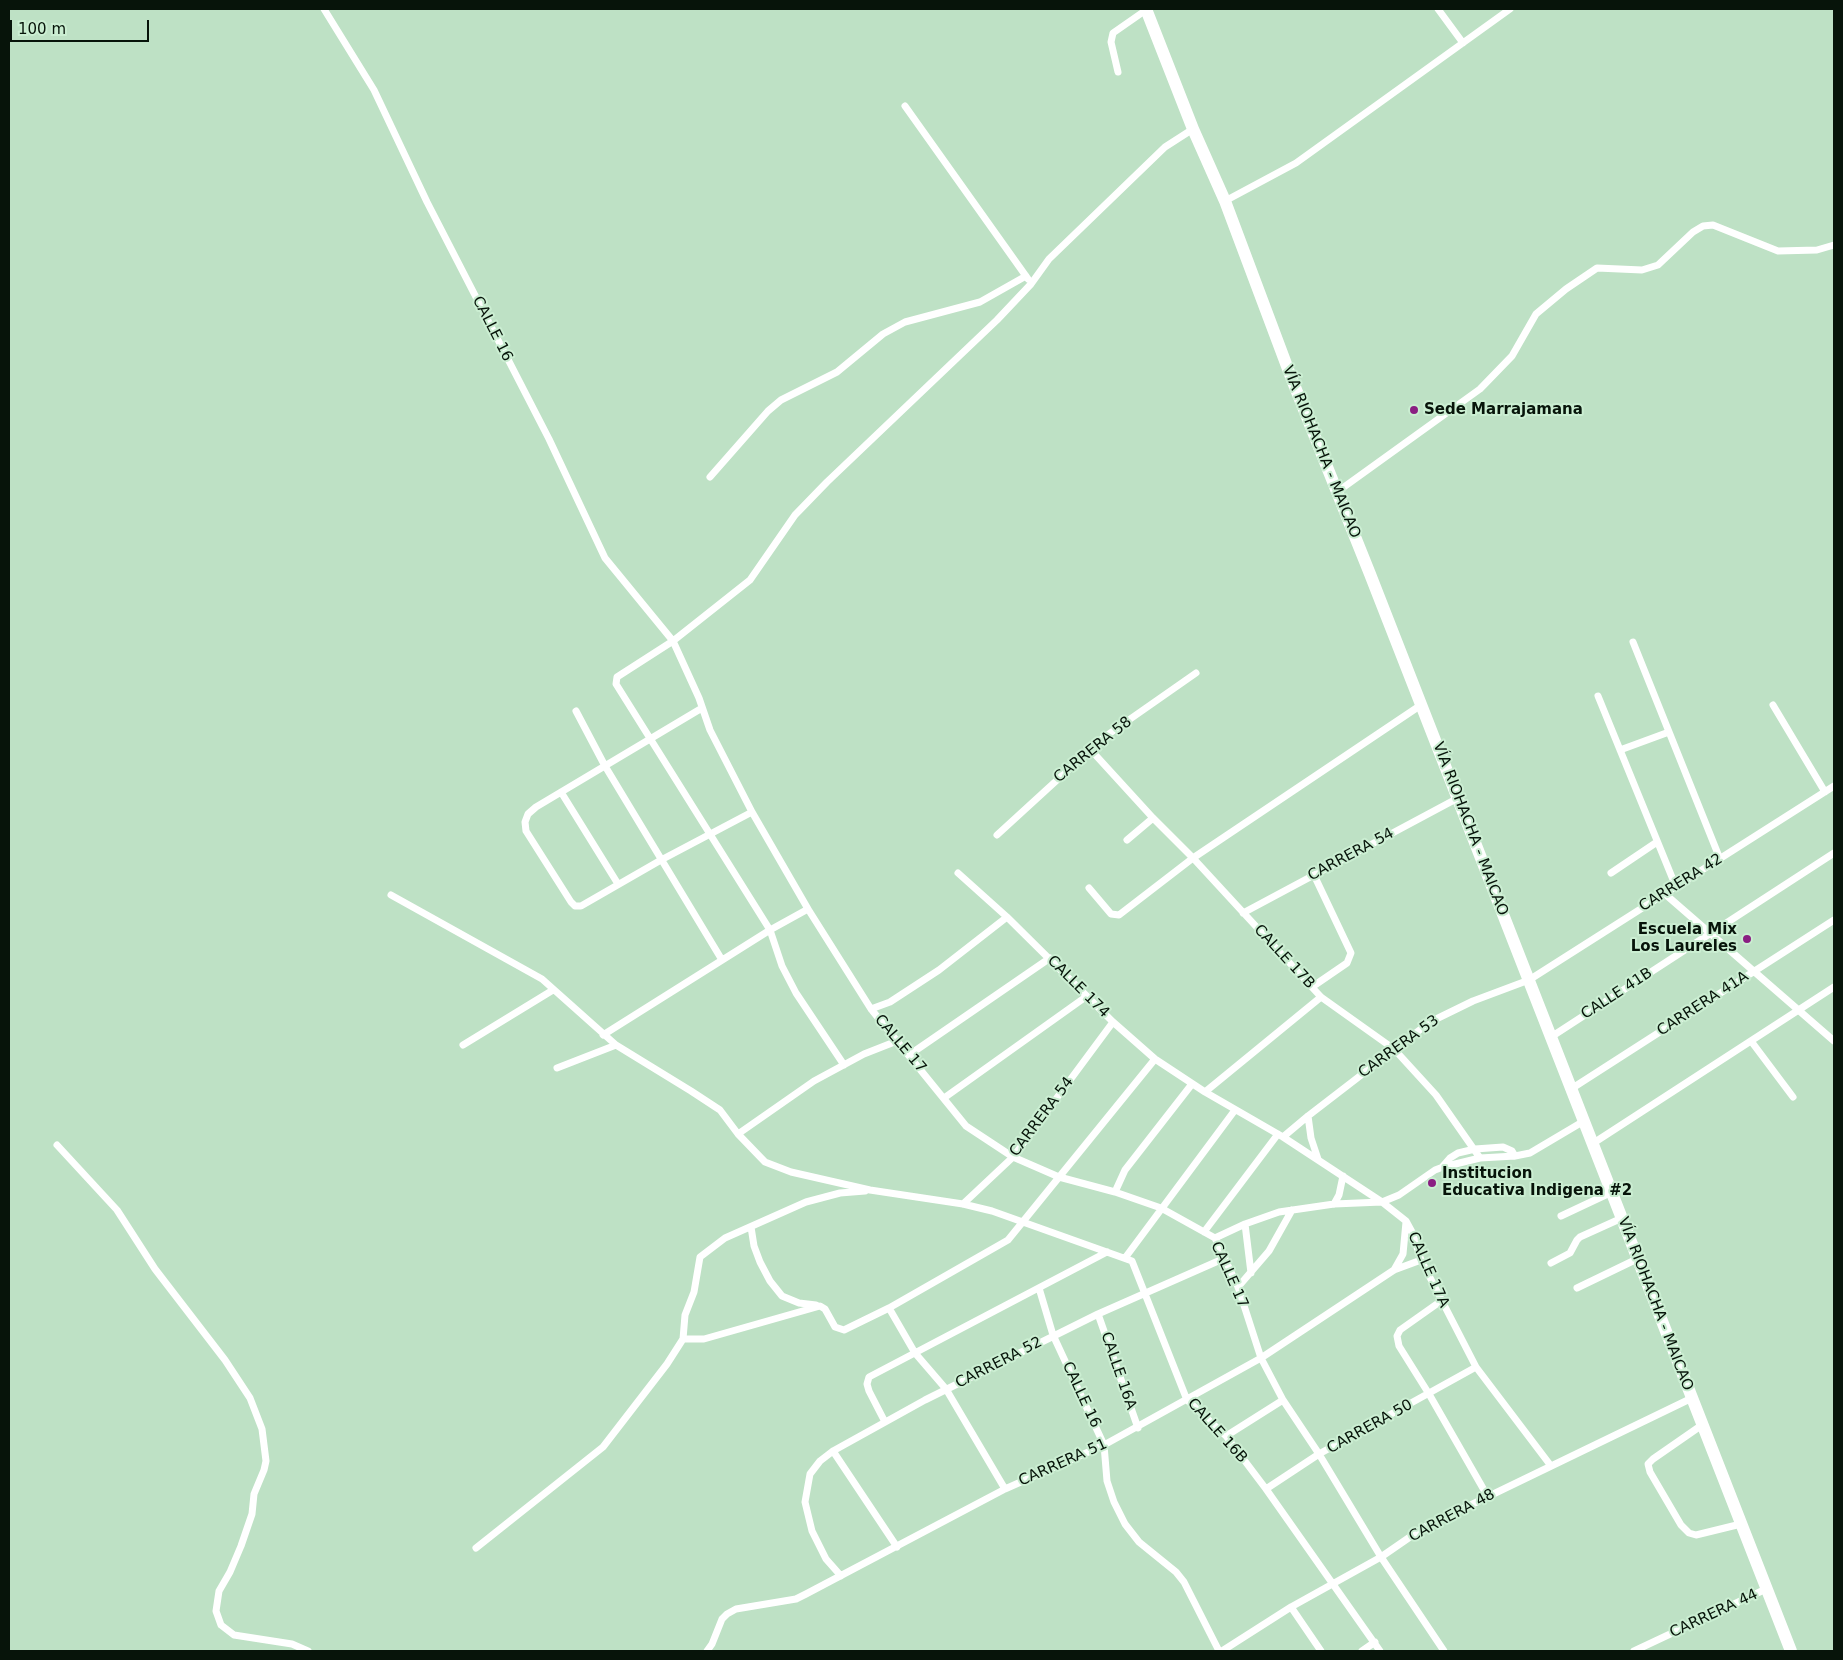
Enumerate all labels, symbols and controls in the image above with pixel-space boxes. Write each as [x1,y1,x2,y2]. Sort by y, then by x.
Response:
scale bar [12,10,151,42]
text: 100 m [18,20,66,38]
street label: CALLE 16 [468,293,516,365]
street label: VÍA RIOHACHA - MAICAO [1278,363,1364,541]
place label: Sede Marrajamana [1424,401,1583,419]
marker: Sede Marrajamana [1408,404,1420,416]
street label: CARRERA 58 [1050,713,1136,787]
street label: VÍA RIOHACHA - MAICAO [1429,740,1511,918]
street label: CARRERA 54 [1305,825,1397,885]
street label: CARRERA 42 [1636,850,1726,916]
street label: CALLE 17B [1250,921,1318,993]
place label: Escuela Mix Los Laureles [1631,921,1737,956]
marker: Escuela Mix Los Laureles [1741,933,1753,945]
street label: CALLE 174 [1043,952,1113,1022]
street label: CALLE 41B [1578,964,1656,1024]
street label: CARRERA 41A [1654,968,1752,1040]
street label: CALLE 17 [870,1011,930,1077]
street label: CARRERA 53 [1355,1012,1443,1082]
street label: CARRERA 54 [1006,1074,1078,1160]
place label: Institucion Educativa Indigena #2 [1442,1165,1632,1200]
marker: Institucion Educativa Indigena #2 [1426,1177,1438,1189]
street label: VÍA RIOHACHA - MAICAO [1614,1215,1696,1393]
street label: CALLE 17A [1403,1229,1453,1311]
street label: CALLE 17 [1206,1239,1252,1311]
street label: CALLE 16A [1096,1330,1140,1412]
street label: CARRERA 52 [953,1333,1045,1393]
street label: CALLE 16 [1058,1359,1104,1431]
street label: CALLE 16B [1183,1395,1251,1467]
street label: CARRERA 50 [1324,1396,1416,1458]
street label: CARRERA 51 [1016,1435,1110,1491]
street label: CARRERA 48 [1406,1486,1498,1546]
street label: CARRERA 44 [1667,1586,1761,1642]

